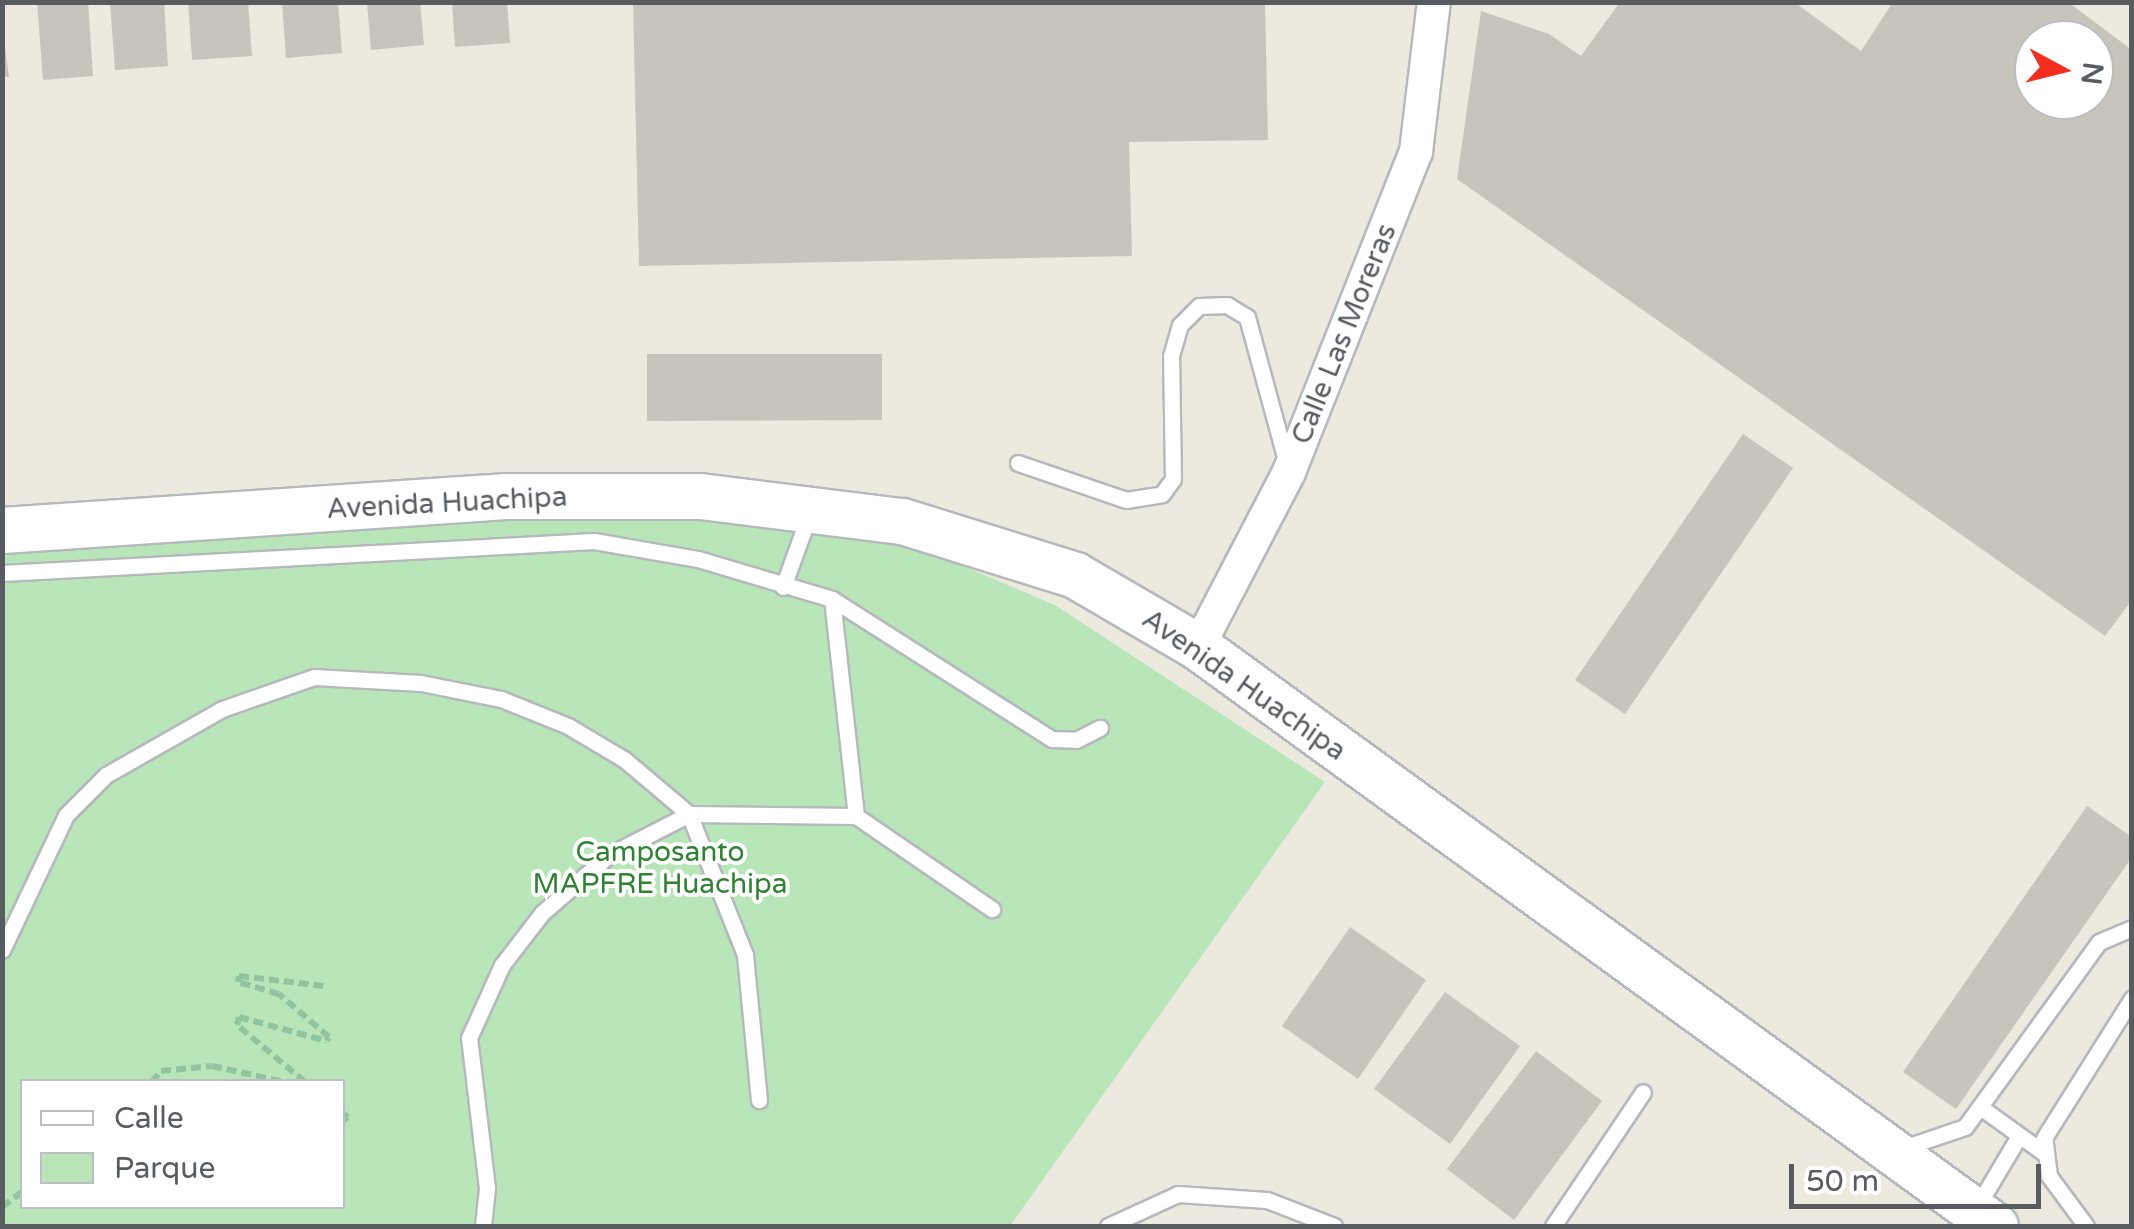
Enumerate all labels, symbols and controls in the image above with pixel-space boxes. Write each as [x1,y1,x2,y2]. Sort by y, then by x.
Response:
north arrow [2014,20,2114,120]
text: N [2074,60,2110,87]
street label: Calle Las Moreras [1284,219,1404,449]
street label: Avenida Huachipa [326,480,568,526]
street label: Avenida Huachipa [1136,602,1352,768]
park label: Camposanto MAPFRE Huachipa [533,835,787,901]
legend [20,1079,345,1209]
text: Calle [114,1100,184,1137]
scale bar [1794,1144,2046,1206]
text: Parque [114,1150,215,1187]
text: 50 m [1806,1163,1879,1200]

